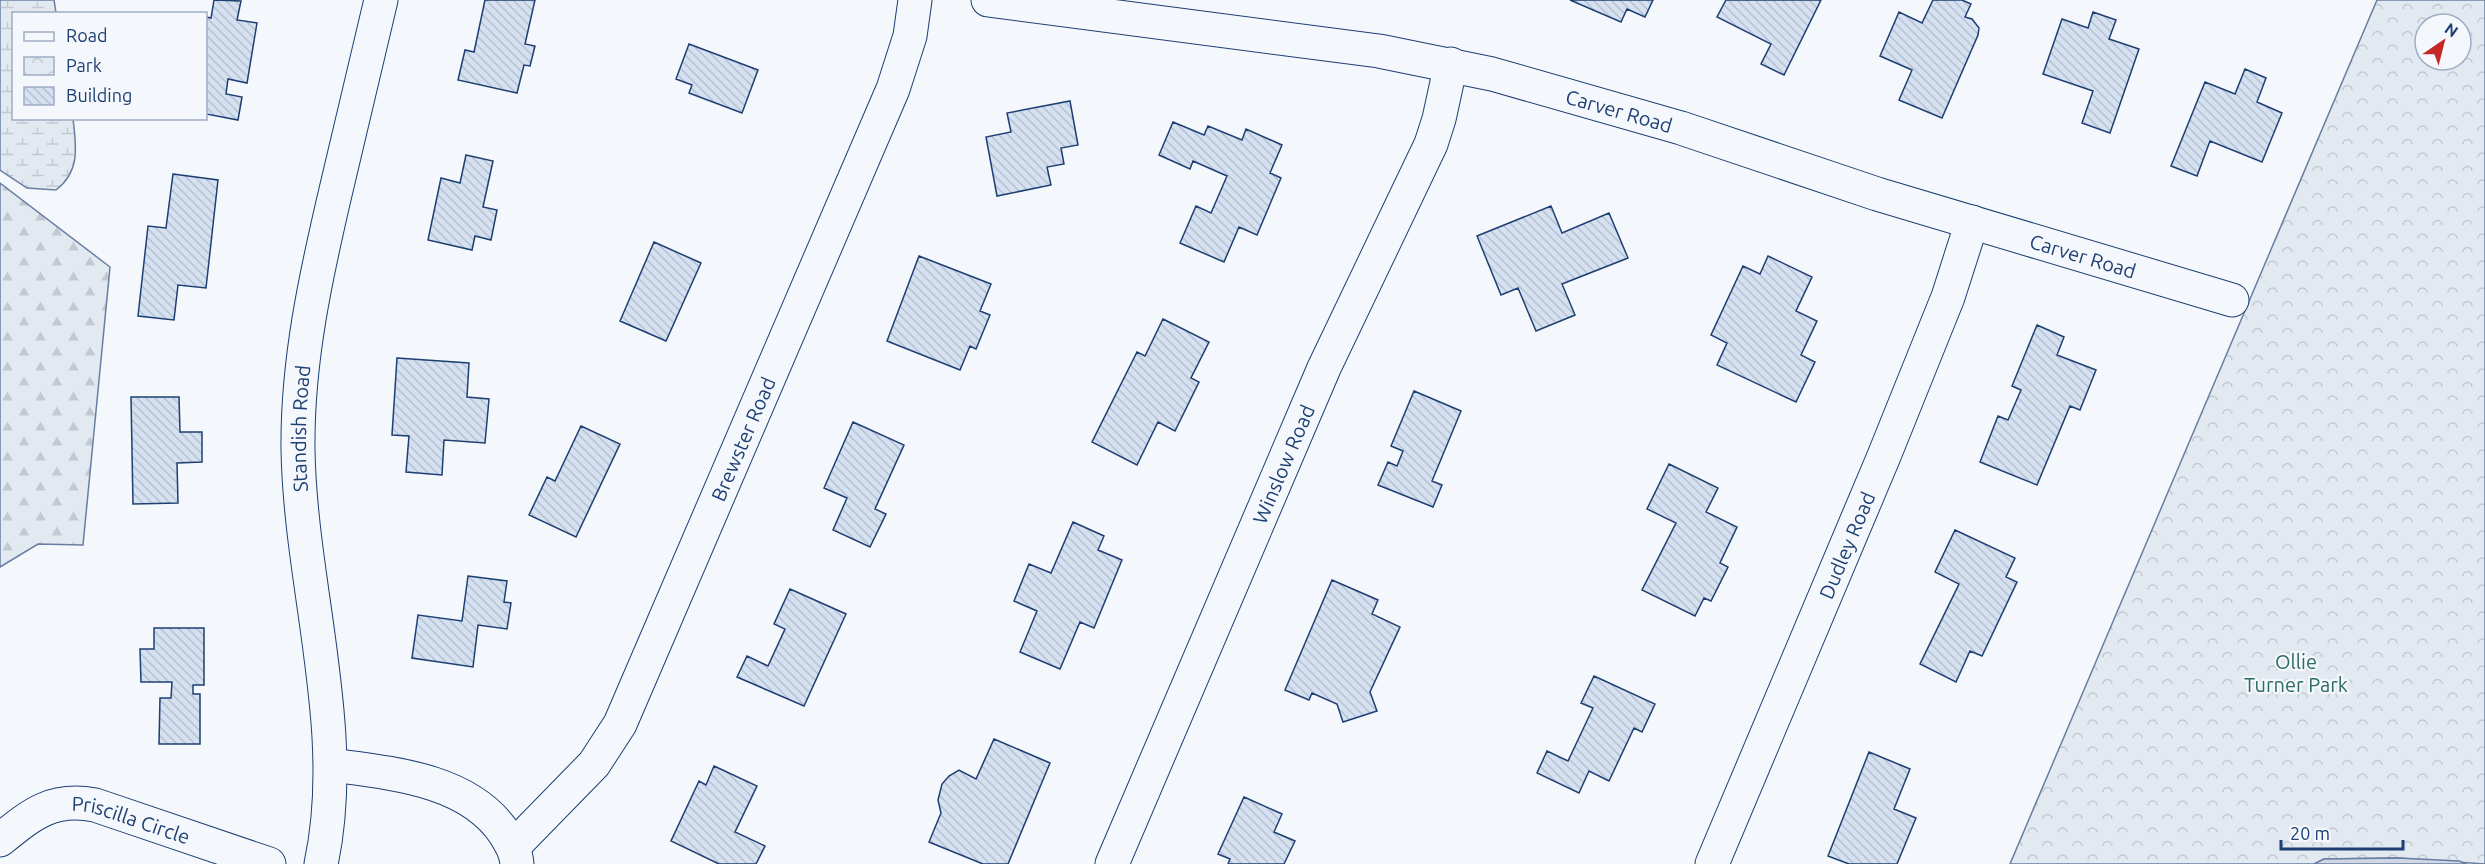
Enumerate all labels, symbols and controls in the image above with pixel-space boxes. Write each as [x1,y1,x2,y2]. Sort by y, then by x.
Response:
legend [12,12,207,120]
north arrow [2413,12,2473,72]
text: N [2442,19,2462,41]
text: Road [66,25,108,45]
text: Park [66,55,102,75]
street label: Carver Road [1563,84,1675,136]
text: Building [66,85,132,105]
street label: Carver Road [2027,229,2139,282]
street label: Standish Road [286,364,314,493]
street label: Brewster Road [706,373,779,504]
street label: Winslow Road [1247,401,1319,527]
street label: Dudley Road [1814,488,1879,602]
park label: Ollie Turner Park [2244,650,2348,696]
street label: Priscilla Circle [71,791,193,848]
scale bar [2281,813,2402,851]
text: 20 m [2290,823,2330,843]

